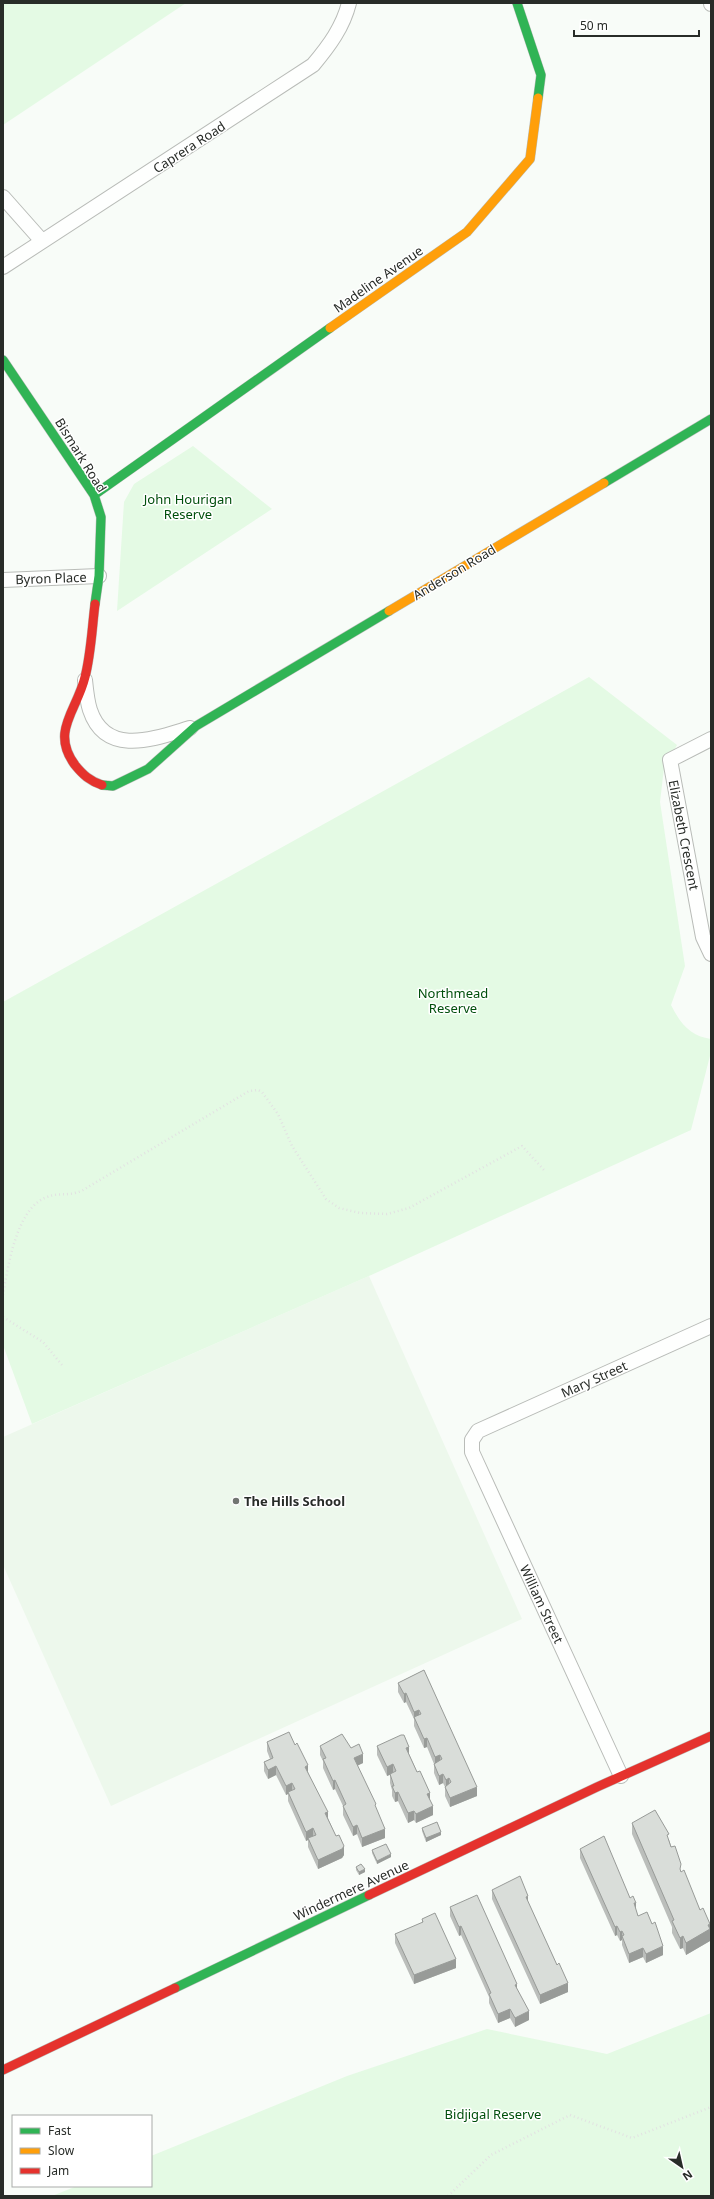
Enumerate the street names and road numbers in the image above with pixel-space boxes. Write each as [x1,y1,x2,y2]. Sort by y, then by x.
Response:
street label: Caprera Road [149,117,229,177]
street label: Madeline Avenue [330,241,426,317]
street label: Bismark Road [51,414,111,496]
street label: Anderson Road [409,540,499,604]
street label: Byron Place [15,568,87,588]
street label: Elizabeth Crescent [664,778,704,892]
street label: Mary Street [558,1356,630,1402]
street label: William Street [516,1562,568,1646]
street label: Windermere Avenue [290,1855,412,1925]

